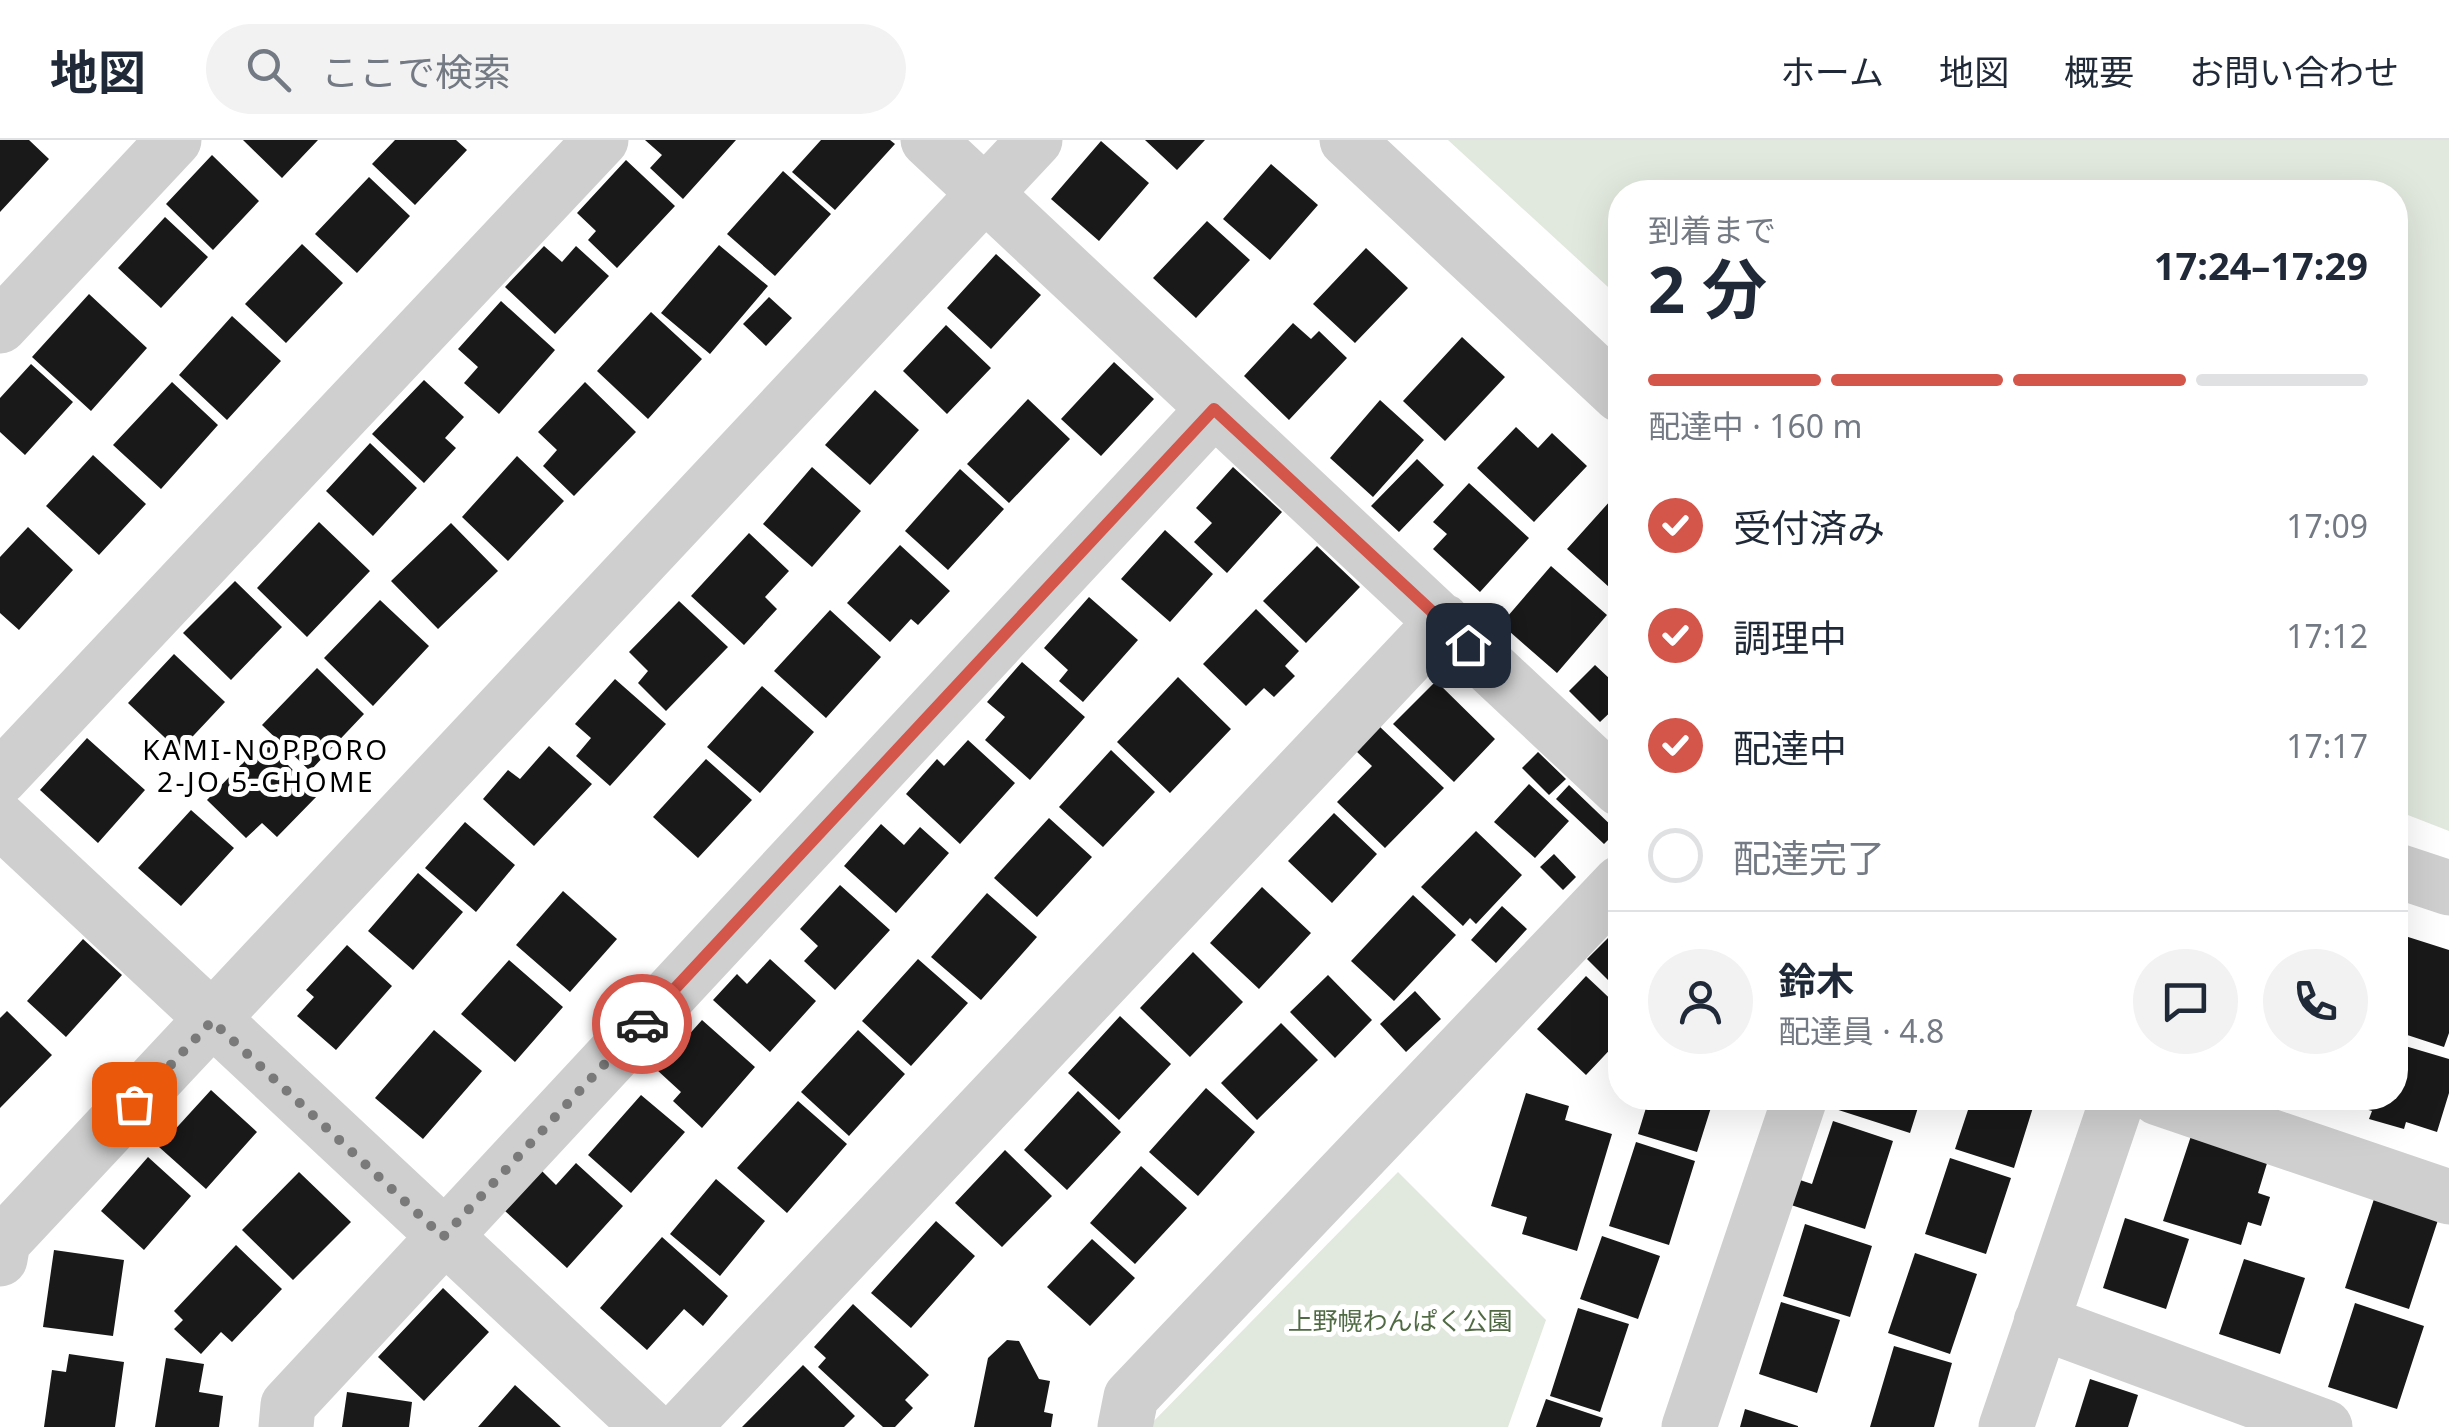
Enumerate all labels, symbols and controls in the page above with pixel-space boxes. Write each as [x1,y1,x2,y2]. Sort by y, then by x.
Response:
search box [206,24,906,114]
text: 地図 [50,39,146,104]
icon: search [241,42,296,97]
text: ここで検索 [321,45,511,97]
text: ホーム [1780,48,1884,95]
text: 地図 [1939,48,2009,95]
text: 概要 [2064,48,2134,95]
text: お問い合わせ [2189,48,2399,95]
text: 到着まで [1648,208,1776,251]
text: 17:24–17:29 [2154,239,2368,291]
text: 2 分 [1648,244,1767,332]
text: 配達中 · 160 m [1648,404,1862,447]
icon: check [1648,498,1703,553]
text: 受付済み [1733,501,1885,553]
text: 17:09 [2286,504,2368,547]
pin [1426,603,1511,688]
icon: check [1648,608,1703,663]
text: 調理中 [1733,611,1847,663]
text: 17:12 [2286,614,2368,657]
icon: home [1441,618,1496,673]
icon: check [1648,718,1703,773]
text: 配達中 [1733,721,1847,773]
text: 17:17 [2286,724,2368,767]
district label: KAMI-NOPPORO 2-JO 5-CHOME [142,730,390,800]
text: 配達完了 [1733,831,1885,883]
button: person [1648,949,1753,1054]
button: chat [2133,949,2238,1054]
button: phone [2263,949,2368,1054]
text: 鈴木 [1778,954,1854,1006]
courier [592,974,692,1074]
icon: car [615,997,670,1052]
text: 配達員 · 4.8 [1778,1009,1944,1052]
pin [92,1062,177,1147]
icon: bag [107,1077,162,1132]
park label: 上野幌わんぱく公園 [1287,1303,1513,1337]

